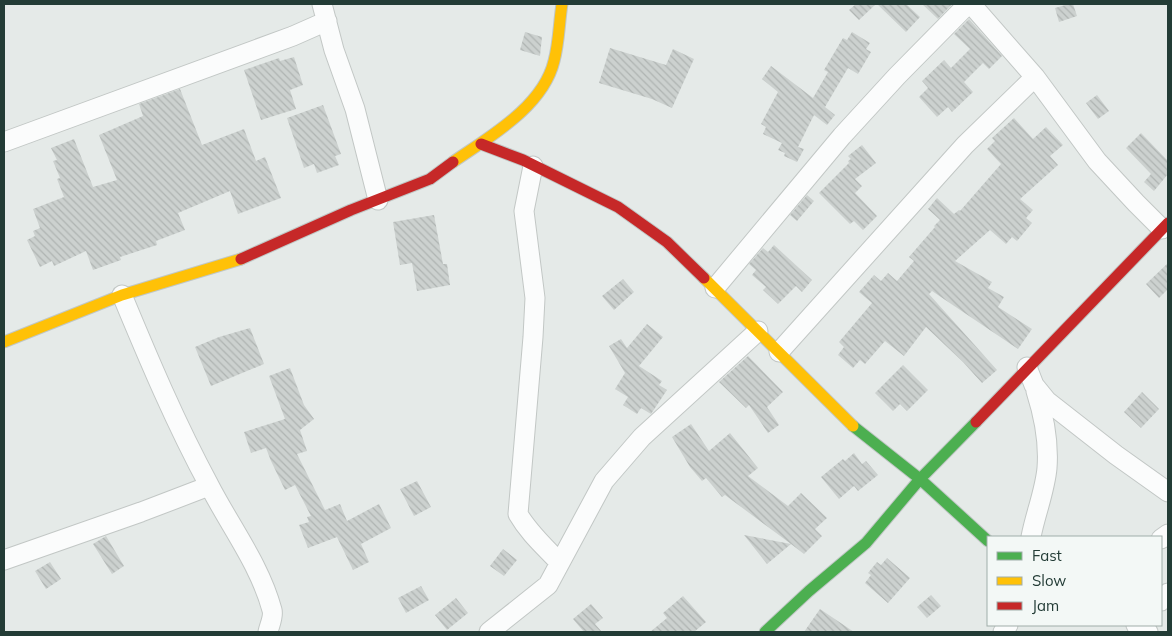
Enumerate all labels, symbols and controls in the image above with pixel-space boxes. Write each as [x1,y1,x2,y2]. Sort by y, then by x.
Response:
legend [987,536,1162,626]
text: Fast [1032,546,1062,565]
text: Slow [1032,571,1066,590]
text: Jam [1032,596,1059,615]

